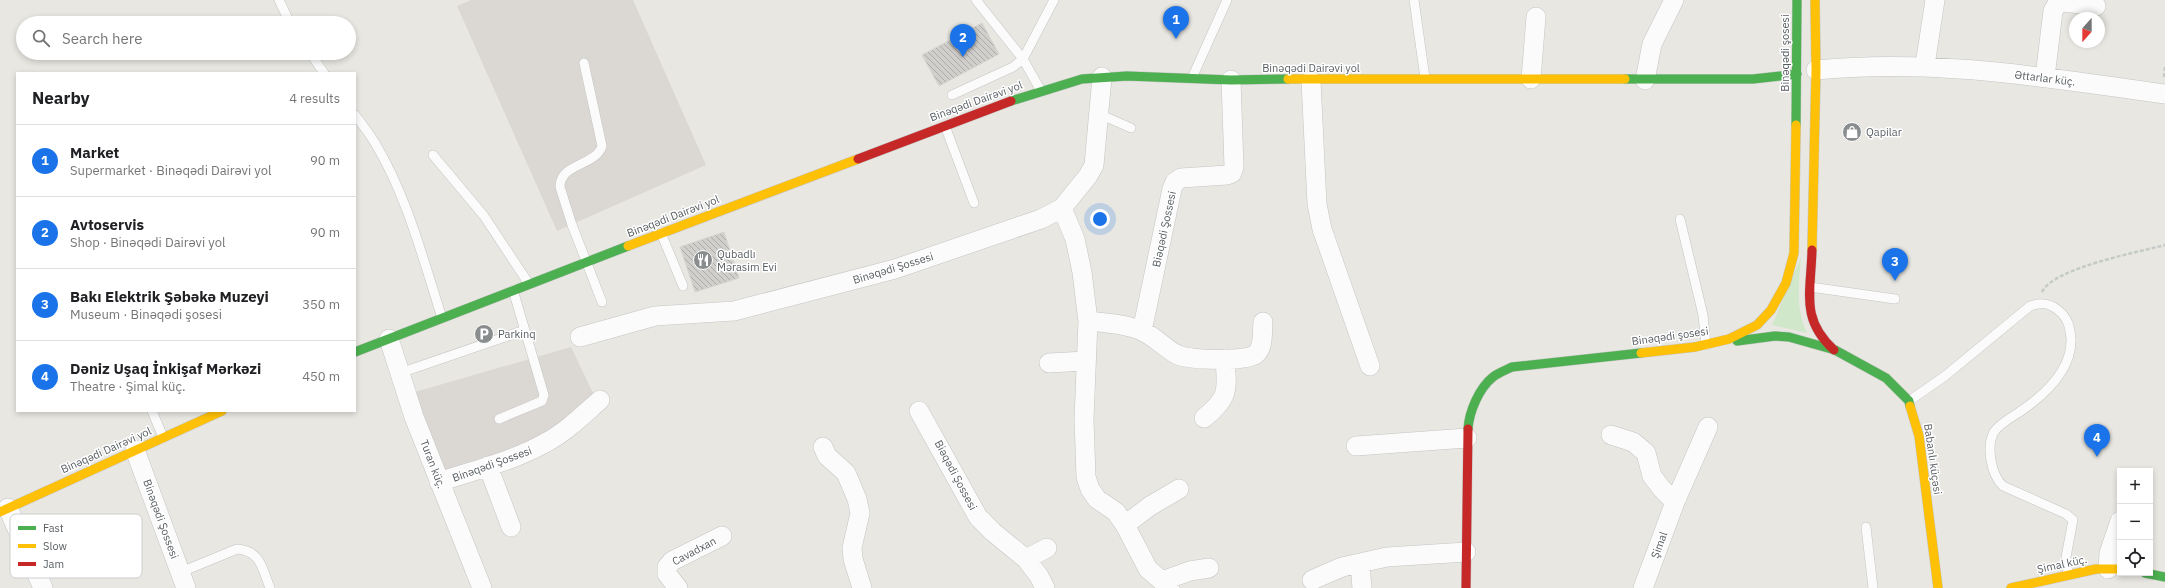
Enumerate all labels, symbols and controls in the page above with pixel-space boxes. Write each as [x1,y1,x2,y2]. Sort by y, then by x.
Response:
pin: 1 [1163,6,1189,39]
north arrow [2069,12,2105,48]
street label: Binəqədi şosesi [1778,14,1792,92]
search box [16,16,356,60]
pin: 2 [950,24,976,57]
icon: search [30,27,52,49]
text: Search here [62,29,142,48]
street label: Binəqədi Dairəvi yol [1262,61,1360,75]
street label: Əttarlar küç. [2014,67,2076,89]
street label: Binəqədi Dairəvi yol [928,78,1024,124]
text: Nearby [32,87,90,109]
text: 4 results [289,90,340,107]
shop icon: Qapilar [1841,121,1863,143]
place label: Qapilar [1866,125,1902,139]
text: Market [70,143,119,162]
text: 1 [41,152,49,169]
text: 90 m [310,152,340,169]
text: Supermarket · Binəqədi Dairəvi yol [70,162,272,179]
street label: Biəqədi Şossesi [1149,190,1179,268]
street label: Binəqədi Dairəvi yol [625,192,721,240]
your location [1090,209,1110,229]
text: Avtoservis [70,215,144,234]
text: 2 [41,224,49,241]
text: 90 m [310,224,340,241]
text: Shop · Binəqədi Dairəvi yol [70,234,226,251]
place label: Qubadlı Mərasim Evi [717,247,777,274]
pin: 3 [1882,248,1908,281]
restaurant icon: Qubadlı Mərasim Evi [692,249,714,271]
street label: Binəqədi Şossesi [851,249,935,287]
text: Bakı Elektrik Şəbəkə Muzeyi [70,287,269,306]
text: 3 [41,296,49,313]
text: 350 m [302,296,340,313]
text: Museum · Binəqədi şosesi [70,306,222,323]
parking icon: Parkinq [473,323,495,345]
street label: Binəqədi şosesi [1631,324,1709,348]
place label: Parkinq [498,327,536,341]
text: Dəniz Uşaq İnkişaf Mərkəzi [70,359,261,378]
text: 4 [41,368,49,385]
text: 450 m [302,368,340,385]
text: Theatre · Şimal küç. [70,378,186,395]
street label: Babanlı küçəsi [1921,423,1945,495]
street label: Binəqədi Dairəvi yol [59,424,153,476]
pin: 4 [2084,424,2110,457]
street label: Turan küç. [417,438,449,490]
street label: Biəqədi Şossesi [932,438,980,512]
street label: Binəqədi Şossesi [450,443,534,485]
map controls [2117,468,2153,576]
button: + [2117,468,2153,504]
street label: Binəqədi Şossesi [140,477,182,561]
button: − [2117,504,2153,540]
legend [10,514,142,578]
text: Fast [43,521,64,535]
street label: Şimal [1648,530,1670,560]
street label: Cavadxan [670,534,718,568]
text: Slow [43,539,67,553]
button: locate [2117,540,2153,576]
street label: Şimal küç. [2036,552,2088,576]
text: Jam [43,557,64,571]

